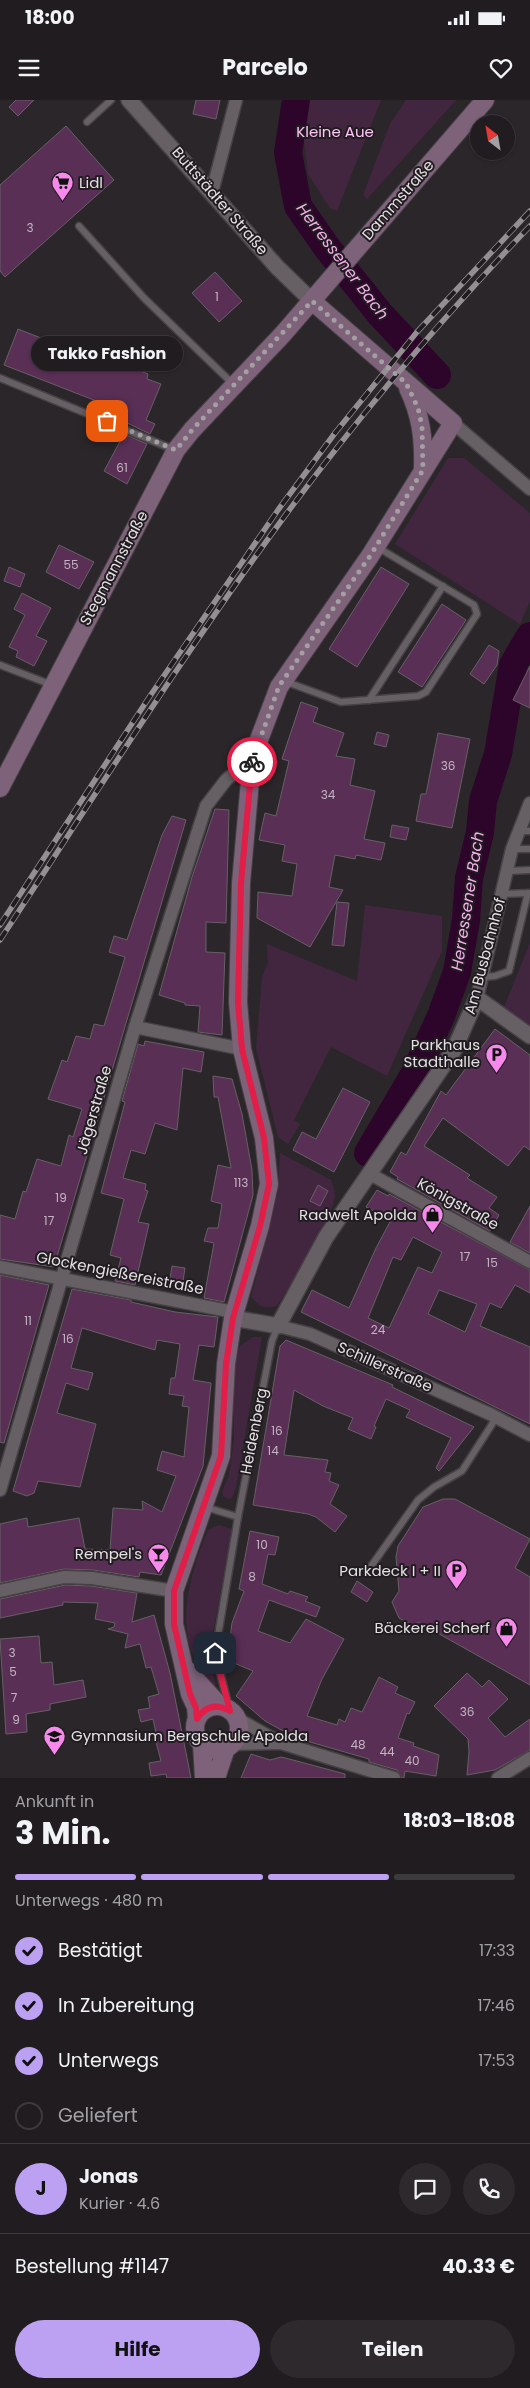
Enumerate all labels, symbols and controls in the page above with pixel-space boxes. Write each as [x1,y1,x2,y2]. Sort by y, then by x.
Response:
text: 18:00 [25,4,75,31]
text: Parcelo [222,52,308,83]
icon: menu [15,54,43,82]
icon: heart [487,54,515,82]
north arrow [470,115,515,160]
map controls [470,115,515,160]
park label: Kleine Aue [296,121,374,142]
street label: Buttstädter Straße [167,142,273,259]
street label: Dammstraße [357,155,438,244]
supermarket icon: Lidl [51,171,75,202]
place label: Lidl [79,172,103,193]
water label: Herressener Bach [291,198,394,325]
house number: 3 [26,219,34,236]
house number: 1 [215,288,219,305]
callout: Takko Fashion [31,336,183,371]
text: Takko Fashion [48,342,166,365]
pin [86,400,128,442]
icon: bag [93,407,121,435]
house number: 61 [116,459,128,476]
street label: Stegmannstraße [74,507,153,629]
house number: 55 [63,556,79,573]
courier [227,737,277,787]
icon: bike [238,748,266,776]
house number: 36 [441,757,455,774]
house number: 34 [321,786,336,803]
water label: Herressener Bach [445,830,490,972]
street label: Am Busbahnhof [459,895,510,1016]
place label: Parkhaus Stadthalle [404,1034,480,1072]
parking icon: Parkhaus Stadthalle [484,1042,508,1073]
street label: Jägerstraße [71,1063,116,1157]
street label: Königstraße [414,1172,503,1235]
house number: 113 [234,1174,248,1191]
house number: 19 [55,1189,67,1206]
shop icon: Radwelt Apolda [421,1203,445,1234]
place label: Radwelt Apolda [299,1204,417,1225]
house number: 17 [44,1212,55,1229]
street label: Glockengießereistraße [34,1246,206,1299]
house number: 17 [460,1248,471,1265]
house number: 15 [486,1254,498,1271]
house number: 11 [24,1312,32,1329]
house number: 24 [371,1321,386,1338]
house number: 16 [62,1330,74,1347]
street label: Schillerstraße [334,1336,436,1397]
street label: Heidenberg [235,1386,272,1476]
house number: 16 [271,1422,283,1439]
house number: 14 [267,1442,279,1459]
house number: 10 [256,1536,268,1553]
bar icon: Rempel's [146,1542,170,1573]
place label: Rempel's [75,1543,142,1564]
parking icon: Parkdeck I + II [445,1559,469,1590]
place label: Parkdeck I + II [339,1560,441,1581]
house number: 8 [248,1568,256,1585]
shop icon: Bäckerei Scherf [494,1616,518,1647]
place label: Bäckerei Scherf [375,1617,490,1638]
pin [194,1632,236,1674]
icon: home [201,1639,229,1667]
house number: 3 [8,1644,16,1661]
house number: 5 [9,1663,17,1680]
house number: 7 [11,1689,18,1706]
house number: 36 [460,1703,474,1720]
house number: 9 [12,1711,20,1728]
school or university icon: Gymnasium Bergschule Apolda [43,1724,67,1755]
place label: Gymnasium Bergschule Apolda [71,1725,308,1746]
house number: 48 [350,1736,366,1753]
house number: 44 [379,1743,395,1760]
house number: 40 [404,1752,420,1769]
text: Ankunft in [15,1790,94,1813]
text: 18:03–18:08 [404,1807,515,1834]
text: 3 Min. [15,1810,111,1855]
text: Unterwegs · 480 m [15,1889,163,1912]
icon: check [15,1937,43,1965]
text: Bestätigt [58,1937,142,1964]
text: 17:33 [479,1939,515,1962]
icon: check [15,1992,43,2020]
text: In Zubereitung [58,1992,195,2019]
text: 17:46 [478,1994,515,2017]
icon: check [15,2047,43,2075]
text: Unterwegs [58,2047,159,2074]
text: 17:53 [478,2049,515,2072]
text: Geliefert [58,2102,138,2129]
text: Jonas [79,2163,138,2190]
button: chat [399,2163,451,2215]
button: phone [463,2163,515,2215]
text: J [36,2175,46,2202]
text: Kurier · 4.6 [79,2192,160,2215]
text: Bestellung #1147 [15,2253,169,2280]
text: 40.33 € [442,2253,515,2280]
button: Hilfe [15,2320,260,2378]
button: Teilen [270,2320,515,2378]

